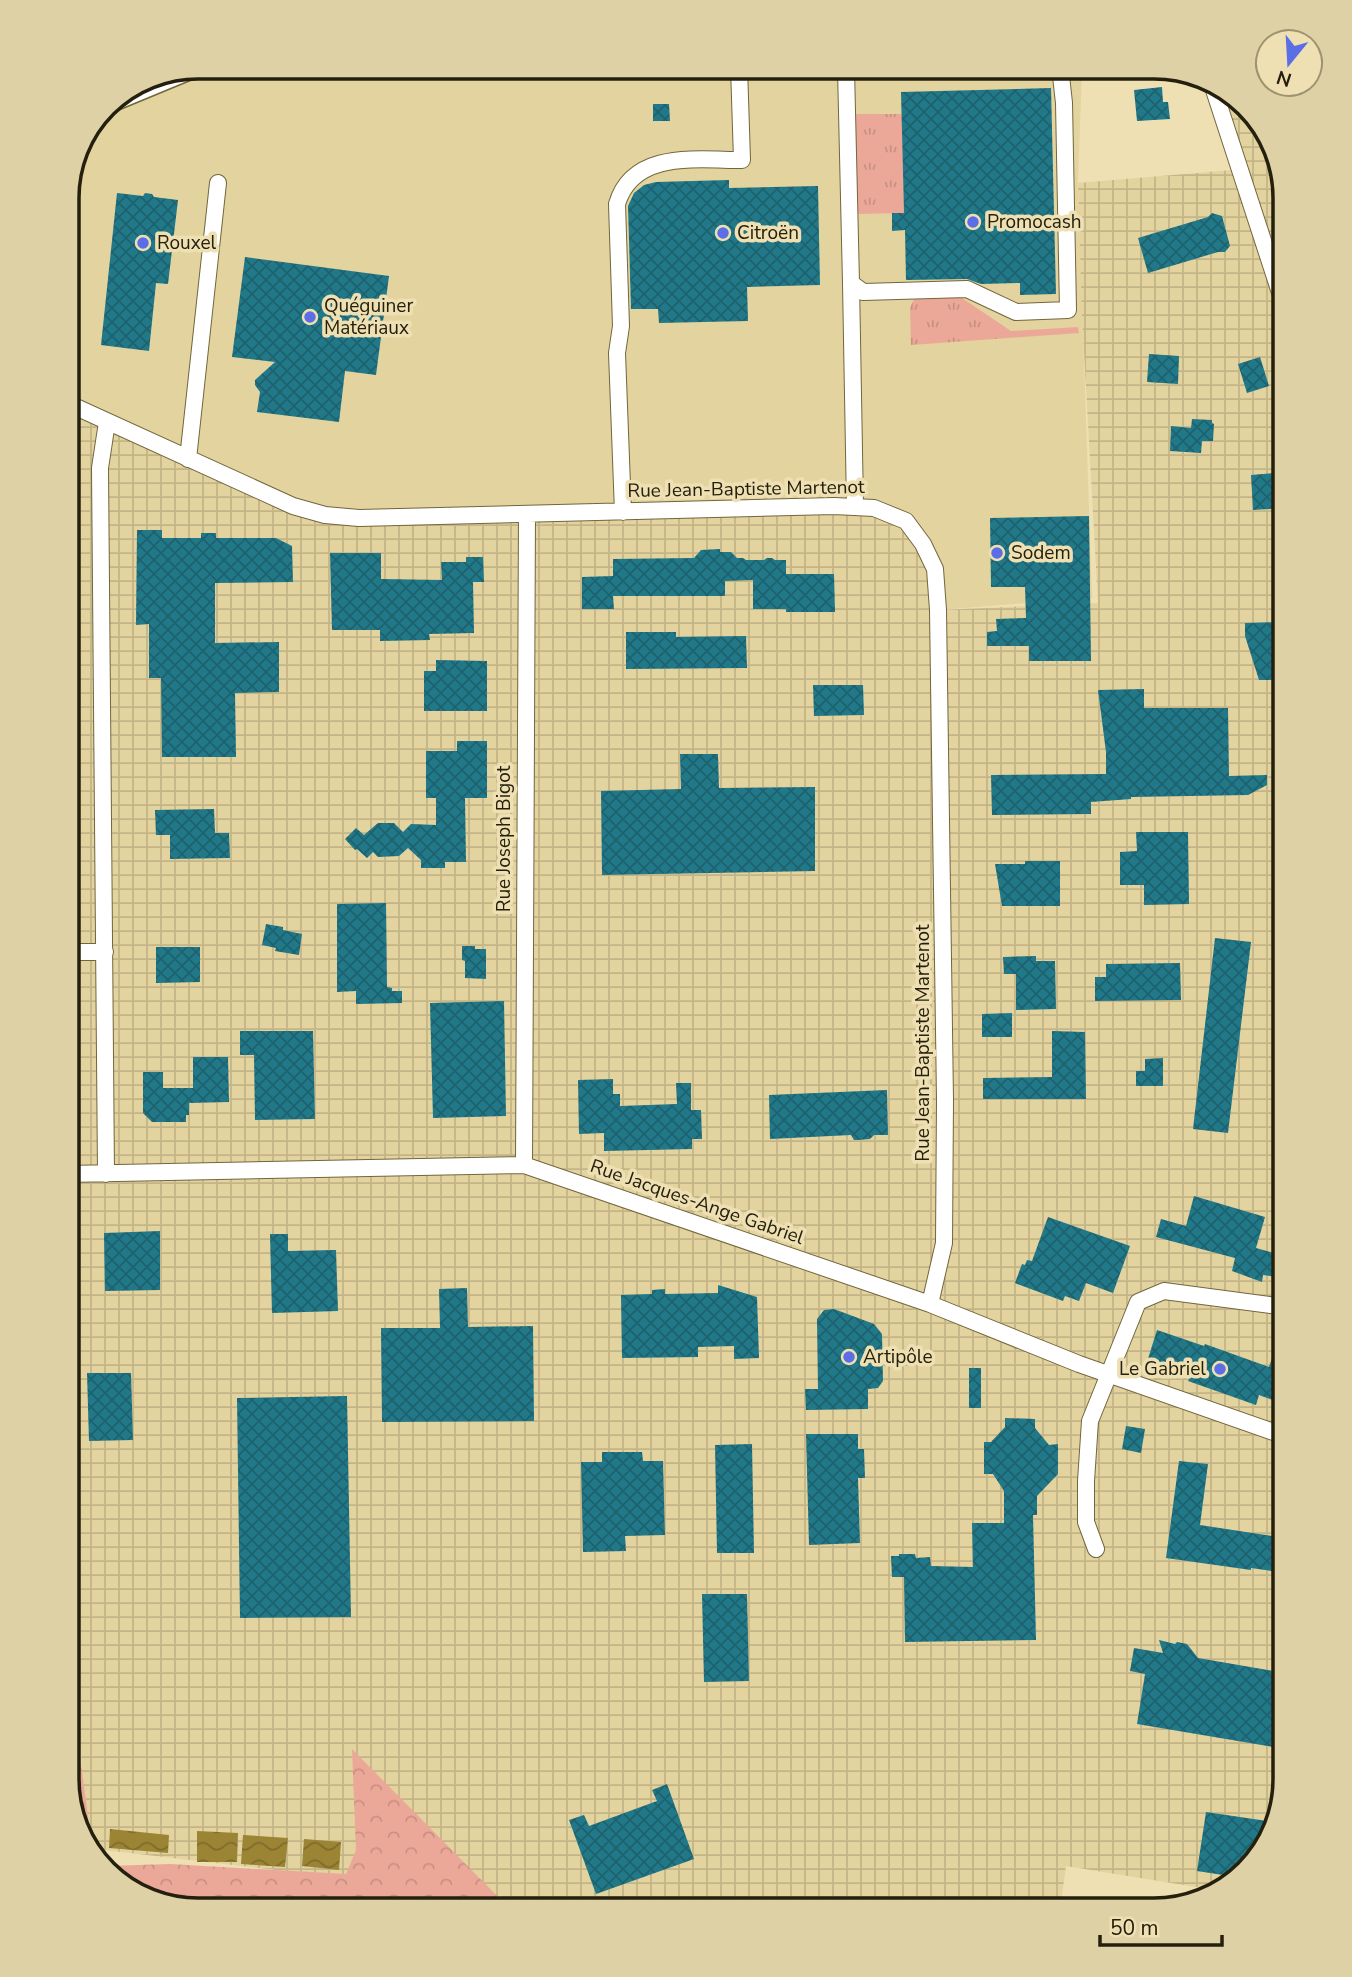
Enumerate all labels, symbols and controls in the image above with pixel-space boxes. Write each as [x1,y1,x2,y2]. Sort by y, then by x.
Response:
north arrow [1254,28,1324,98]
text: N [1273,64,1295,93]
place label: Promocash [987,209,1082,235]
marker: Promocash [965,214,981,230]
place label: Citroën [737,220,799,246]
marker: Citroën [715,225,731,241]
place label: Rouxel [157,230,217,256]
marker: Rouxel [135,235,151,251]
place label: Quéguiner Matériaux [324,293,413,341]
marker: Quéguiner Matériaux [302,309,318,325]
street label: Rue Jean-Baptiste Martenot [627,474,865,504]
place label: Sodem [1011,540,1071,566]
marker: Sodem [989,545,1005,561]
street label: Rue Joseph Bigot [491,765,517,912]
street label: Rue Jean-Baptiste Martenot [910,924,936,1162]
street label: Rue Jacques-Ange Gabriel [587,1153,808,1251]
place label: Artipôle [863,1344,933,1370]
marker: Artipôle [841,1349,857,1365]
place label: Le Gabriel [1119,1356,1206,1382]
marker: Le Gabriel [1212,1361,1228,1377]
scale bar [1100,1904,1222,1948]
text: 50 m [1110,1914,1159,1942]

